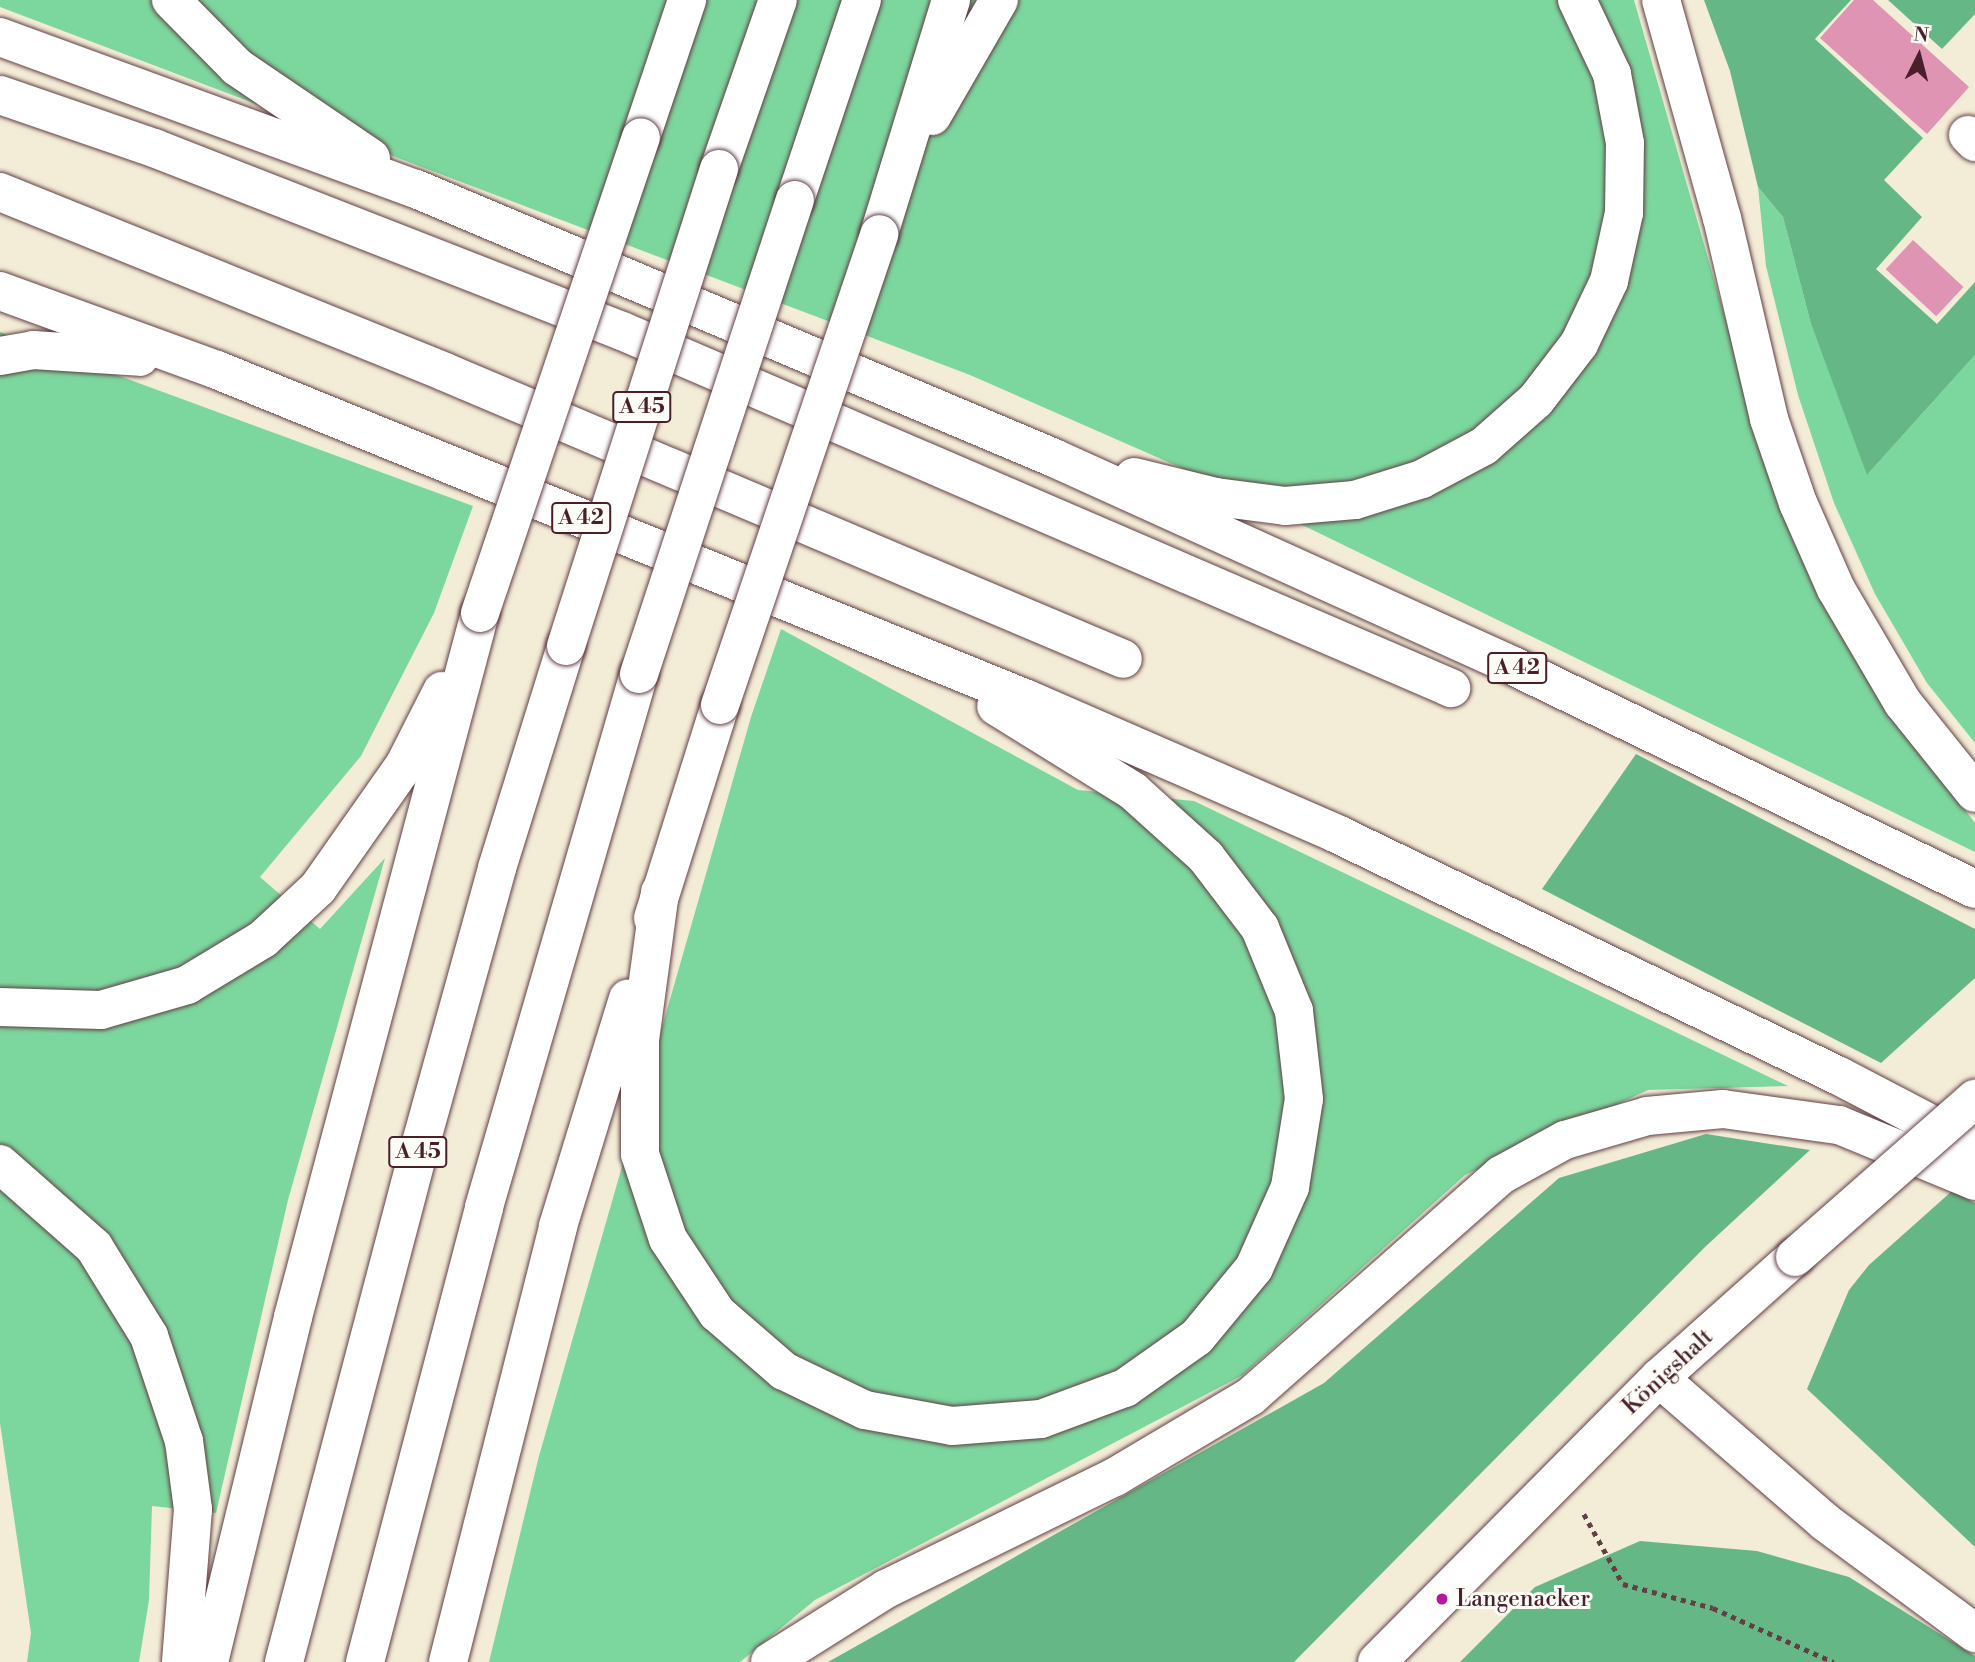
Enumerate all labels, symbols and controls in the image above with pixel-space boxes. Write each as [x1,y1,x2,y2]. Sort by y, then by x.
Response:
north arrow [1884,21,1954,91]
text: N [1912,22,1930,48]
road number: A 45 [612,390,672,424]
road number: A 42 [550,500,612,536]
road number: A 42 [1486,650,1548,686]
road number: A 45 [388,1134,448,1170]
street label: Königshalt [1617,1323,1719,1421]
place label: Langenacker [1456,1585,1590,1613]
marker: Langenacker [1434,1591,1450,1607]

